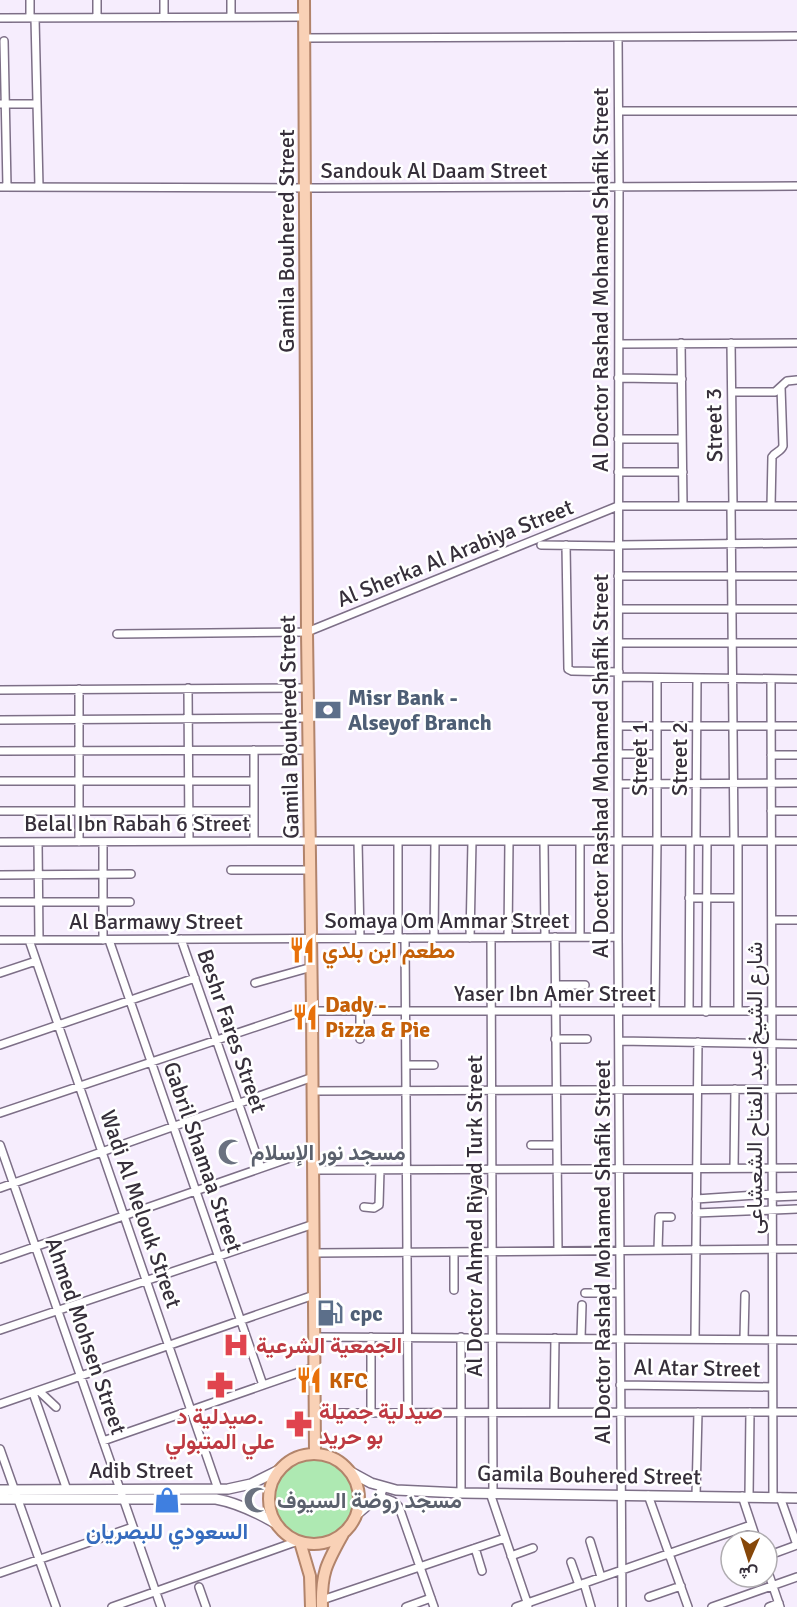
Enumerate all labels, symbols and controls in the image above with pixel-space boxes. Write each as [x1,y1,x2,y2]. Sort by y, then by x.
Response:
street label: Al Doctor Rashad Mohamed Shafik Street [587,87,614,472]
street label: Gamila Bouhered Street [273,129,300,353]
street label: Sandouk Al Daam Street [321,157,548,184]
street label: Street 3 [700,388,728,462]
street label: Al Sherka Al Arabiya Street [333,493,577,613]
street label: Al Doctor Rashad Mohamed Shafik Street [587,573,614,958]
street label: Gamila Bouhered Street [274,615,304,839]
place label: Misr Bank - Alseyof Branch [348,684,492,736]
bank icon: Misr Bank - Alseyof Branch [313,695,343,725]
street label: Street 1 [626,722,653,796]
street label: Street 2 [666,722,693,796]
street label: Belal Ibn Rabah 6 Street [24,810,250,837]
street label: Somaya Om Ammar Street [325,907,570,934]
street label: Al Barmawy Street [69,908,243,935]
restaurant icon: مطعم ابن بلدي [287,935,317,965]
place label: مطعم ابن بلدي [322,937,455,969]
street label: شارع الشيخ عبد الفتاح الشعشاعى [741,942,769,1234]
street label: Beshr Fares Street [191,946,273,1117]
street label: Yaser Ibn Amer Street [454,980,656,1007]
place label: Dady - Pizza & Pie [325,991,430,1043]
restaurant icon: Dady - Pizza & Pie [290,1002,320,1032]
street label: Al Doctor Ahmed Riyad Turk Street [461,1055,488,1377]
street label: Gabril Shamaa Street [158,1058,248,1256]
street label: Al Doctor Rashad Mohamed Shafik Street [589,1059,616,1444]
street label: Wadi Al Melouk Street [94,1106,188,1312]
mosque icon: مسجد نور الإسلام [216,1137,246,1167]
place label: مسجد نور الإسلام [251,1139,406,1167]
street label: Ahmed Mohsen Street [40,1234,132,1438]
fuel station icon: cpc [315,1298,345,1328]
place label: cpc [350,1300,383,1327]
hospital icon: الجمعية الشرعية [221,1330,251,1360]
place label: الجمعية الشرعية [256,1332,402,1359]
street label: Al Atar Street [633,1353,761,1383]
restaurant icon: KFC [294,1365,324,1395]
place label: KFC [329,1367,368,1394]
pharmacy icon: صيدلية د. علي المتبولي [205,1370,235,1400]
place label: صيدلية جميلة بو حريد [319,1398,443,1450]
place label: صيدلية د. علي المتبولي [165,1403,275,1460]
pharmacy icon: صيدلية جميلة بو حريد [284,1409,314,1439]
street label: Adib Street [89,1457,194,1484]
street label: Gamila Bouhered Street [477,1460,701,1490]
shop icon: السعودي للبصريان [152,1485,182,1515]
mosque icon: مسجد روضة السيوف [242,1485,272,1515]
place label: مسجد روضة السيوف [277,1487,462,1514]
place label: السعودي للبصريان [86,1518,248,1550]
north arrow [719,1529,779,1589]
text: ش [738,1562,758,1583]

